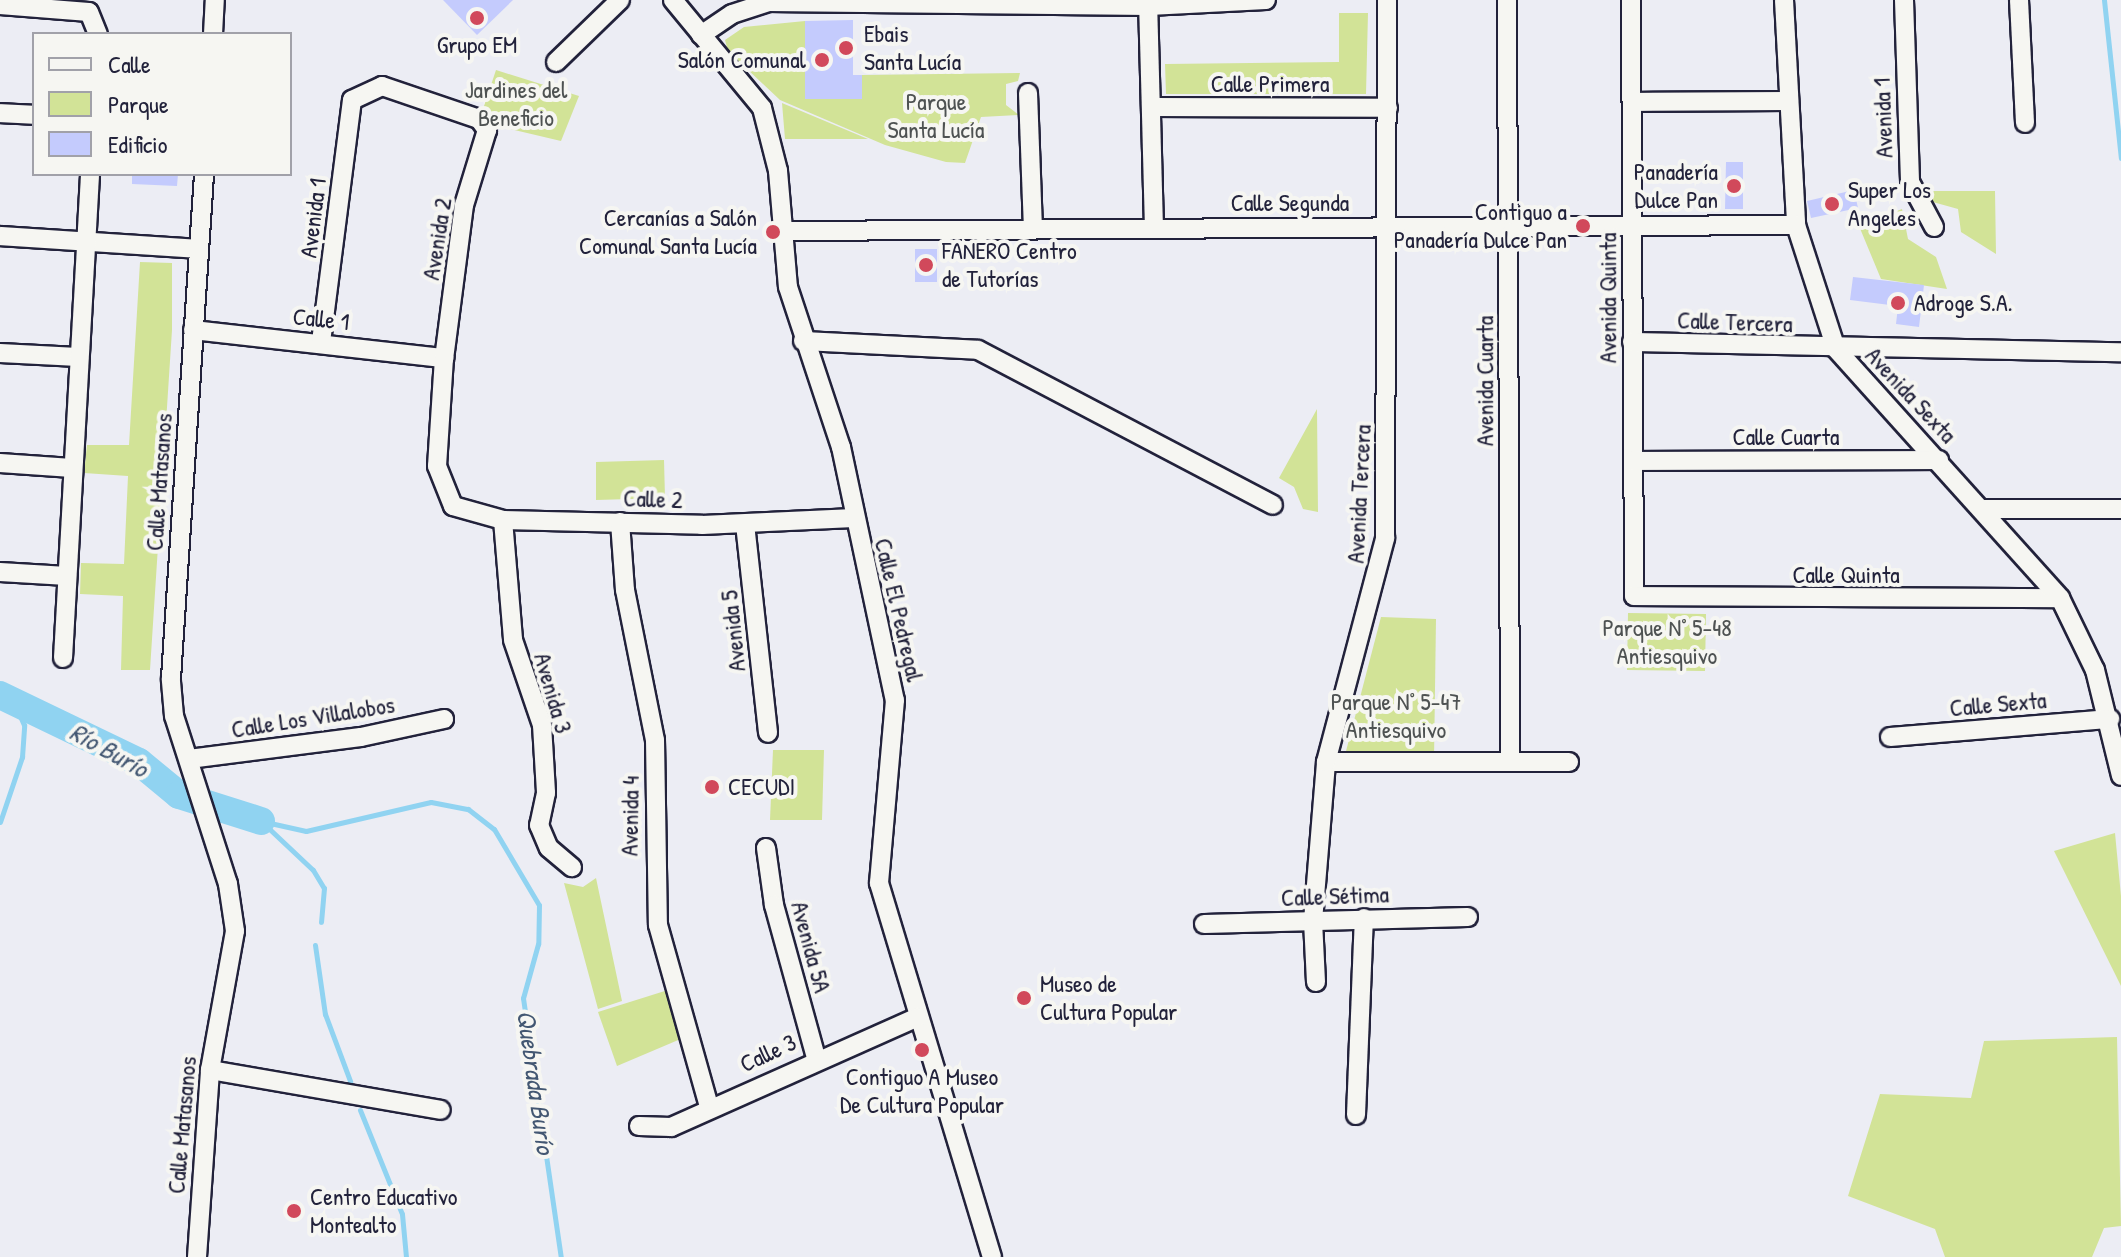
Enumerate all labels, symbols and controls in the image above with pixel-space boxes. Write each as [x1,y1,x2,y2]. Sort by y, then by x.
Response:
marker: Grupo EM [468,9,486,27]
place label: Ebais Santa Lucía [864,20,961,76]
place label: Grupo EM [437,31,517,59]
legend [32,32,292,176]
marker: Ebais Santa Lucía [835,37,857,59]
place label: Salón Comunal [678,46,806,74]
text: Calle [108,48,150,80]
marker: Salón Comunal [813,51,831,69]
street label: Calle Primera [1211,70,1329,98]
park label: Jardines del Beneficio [465,76,567,132]
street label: Avenida 1 [1867,77,1899,159]
text: Parque [108,88,168,120]
park label: Parque Santa Lucía [887,88,985,144]
text: Edificio [108,128,167,160]
place label: Panadería Dulce Pan [1634,158,1718,214]
street label: Avenida 1 [294,176,332,260]
place label: Super Los Angeles [1848,176,1931,232]
marker: Panadería Dulce Pan [1725,177,1743,195]
street label: Calle Segunda [1231,189,1349,217]
marker: Super Los Angeles [1823,195,1841,213]
street label: Avenida 2 [416,196,458,282]
place label: Contiguo a Panadería Dulce Pan [1394,198,1567,254]
place label: Cercanías a Salón Comunal Santa Lucía [579,204,757,260]
marker: Contiguo a Panadería Dulce Pan [1574,217,1592,235]
marker: Cercanías a Salón Comunal Santa Lucía [764,223,782,241]
street label: Avenida Quinta [1594,233,1622,363]
place label: FANERO Centro de Tutorías [942,237,1077,293]
marker: FANERO Centro de Tutorías [917,256,935,274]
place label: Adroge S.A. [1914,289,2013,317]
marker: Adroge S.A. [1889,294,1907,312]
street label: Calle 1 [291,302,351,336]
street label: Calle Tercera [1677,306,1793,338]
street label: Avenida Cuarta [1471,316,1499,446]
street label: Avenida Sexta [1859,341,1963,449]
street label: Calle Matasanos [140,412,178,552]
street label: Calle Cuarta [1732,423,1840,451]
street label: Avenida Tercera [1341,424,1377,564]
street label: Calle 2 [623,484,683,514]
street label: Calle El Pedregal [869,536,929,684]
street label: Calle Quinta [1792,561,1900,589]
street label: Avenida 5 [714,589,752,673]
park label: Parque N° 5-48 Antiesquivo [1602,614,1732,670]
street label: Avenida 3 [528,650,578,736]
street label: Calle Sexta [1948,685,2048,723]
park label: Parque N° 5-47 Antiesquivo [1331,688,1461,744]
street label: Calle Los Villalobos [229,690,397,744]
water label: Río Burío [65,716,153,784]
place label: CECUDI [728,773,795,801]
street label: Avenida 4 [615,776,645,856]
marker: CECUDI [703,778,721,796]
street label: Calle Sétima [1281,880,1389,912]
street label: Avenida 5A [785,898,837,996]
place label: Museo de Cultura Popular [1040,970,1177,1026]
marker: Museo de Cultura Popular [1015,989,1033,1007]
water label: Quebrada Burío [510,1008,562,1156]
street label: Calle 3 [735,1028,801,1078]
marker: Contiguo A Museo De Cultura Popular [913,1041,931,1059]
street label: Calle Matasanos [162,1055,202,1195]
place label: Contiguo A Museo De Cultura Popular [840,1063,1004,1119]
place label: Centro Educativo Montealto [310,1183,457,1239]
marker: Centro Educativo Montealto [285,1202,303,1220]

